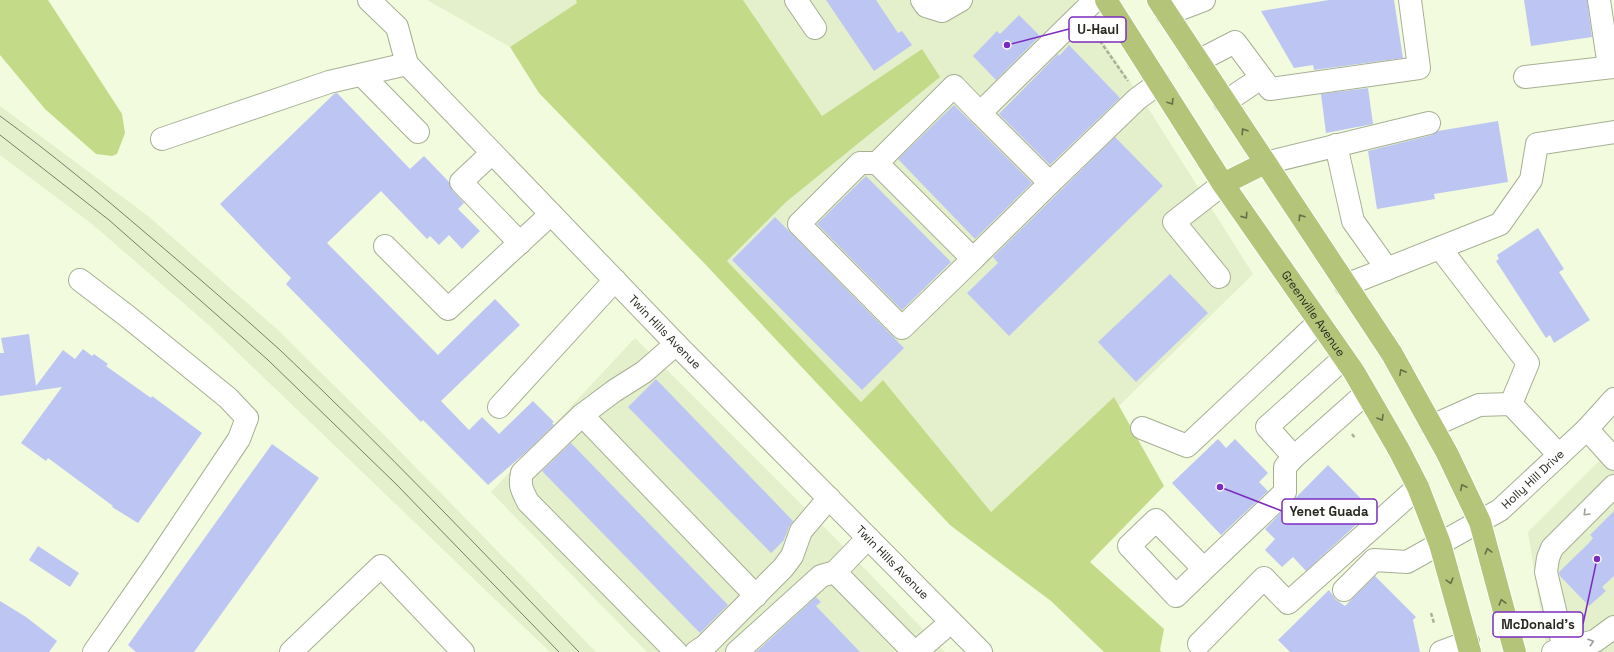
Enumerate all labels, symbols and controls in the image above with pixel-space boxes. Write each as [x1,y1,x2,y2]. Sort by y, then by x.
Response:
callout: U-Haul [1069,17,1126,42]
text: U-Haul [1077,21,1119,38]
one-way arrow [1166,98,1174,105]
one-way arrow [1241,128,1248,135]
one-way arrow [1240,212,1248,219]
one-way arrow [1298,214,1306,221]
street label: Greenville Avenue [1278,267,1349,360]
street label: Twin Hills Avenue [625,291,704,373]
one-way arrow [1399,369,1406,376]
one-way arrow [1376,414,1383,421]
street label: Holly Hill Drive [1498,446,1568,513]
one-way arrow [1460,483,1468,491]
callout: Yenet Guada [1282,499,1377,524]
text: Yenet Guada [1290,503,1369,520]
one-way arrow [1583,508,1591,516]
street label: Twin Hills Avenue [852,522,932,603]
one-way arrow [1484,547,1493,554]
one-way arrow [1445,577,1454,584]
one-way arrow [1498,599,1507,606]
callout: McDonald's [1493,612,1583,637]
text: McDonald's [1501,616,1575,633]
one-way arrow [1587,638,1594,647]

